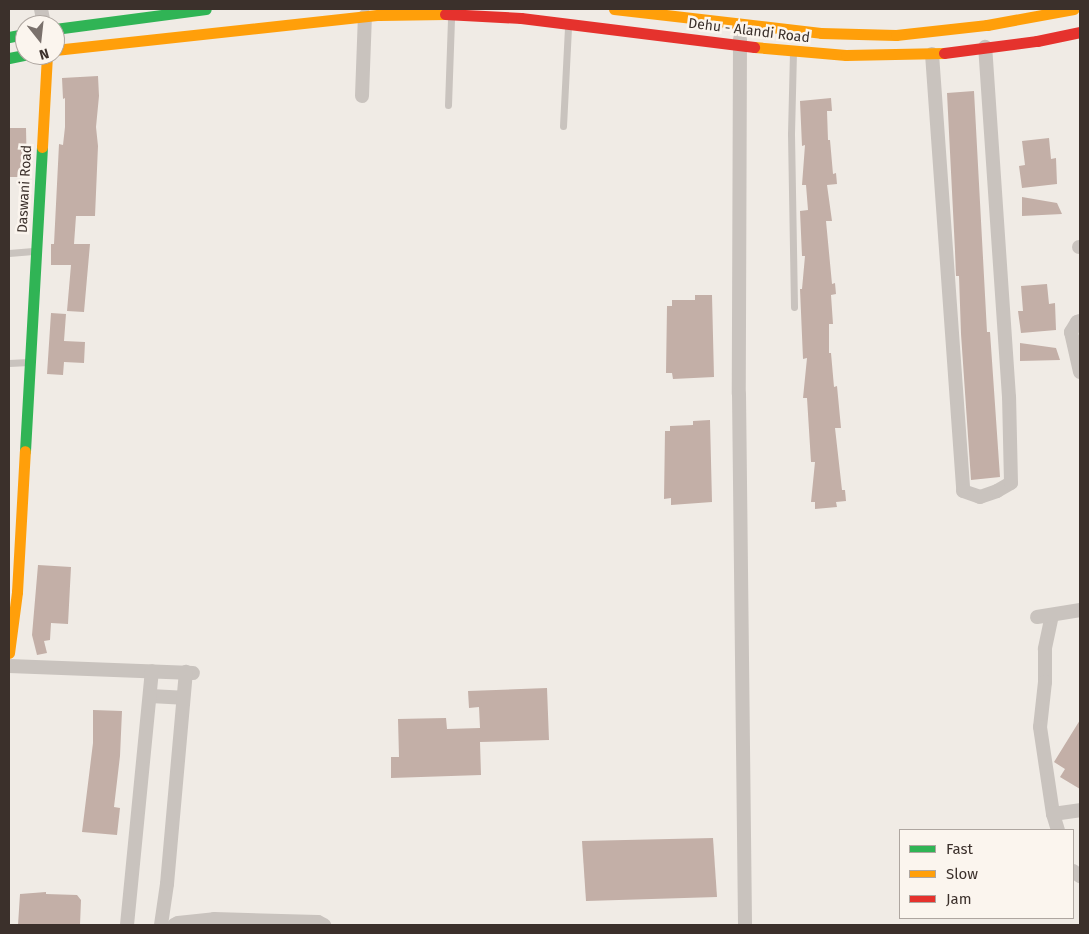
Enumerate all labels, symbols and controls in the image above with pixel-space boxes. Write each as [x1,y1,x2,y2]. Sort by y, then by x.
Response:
north arrow [15,15,65,65]
street label: Dehu - Alandi Road [687,15,811,47]
text: N [37,44,51,63]
street label: Daswani Road [14,144,36,234]
legend [899,829,1074,919]
text: Fast [946,840,973,858]
text: Slow [946,865,978,883]
text: Jam [946,890,972,908]

